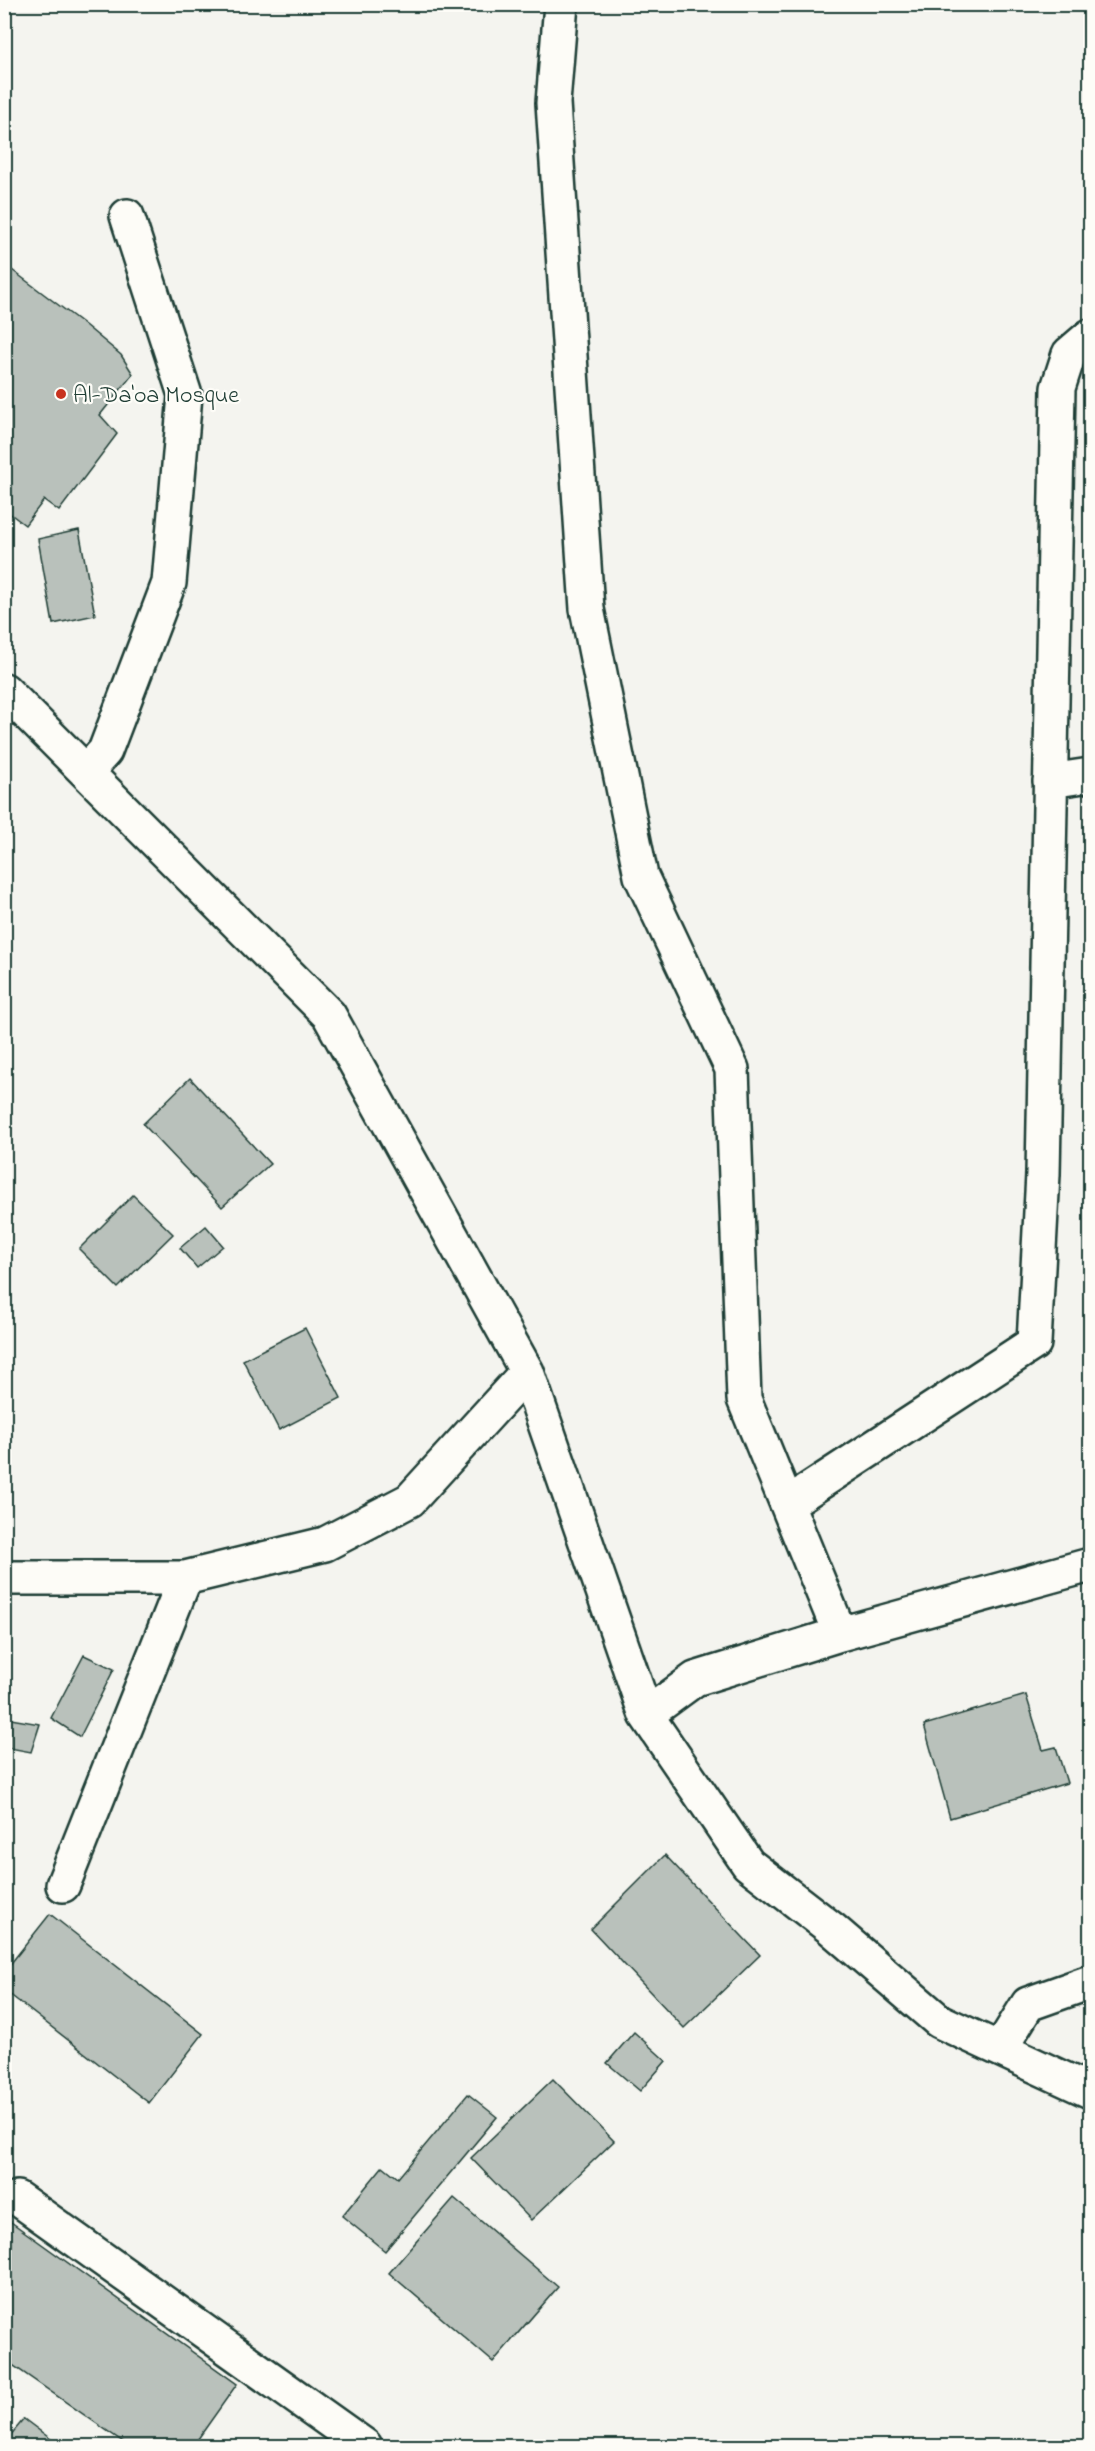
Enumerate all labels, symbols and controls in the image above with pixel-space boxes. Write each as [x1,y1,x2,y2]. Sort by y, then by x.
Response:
place label: Al-Da'oa Mosque [73,379,239,414]
marker: Al-Da'oa Mosque [54,387,68,401]

